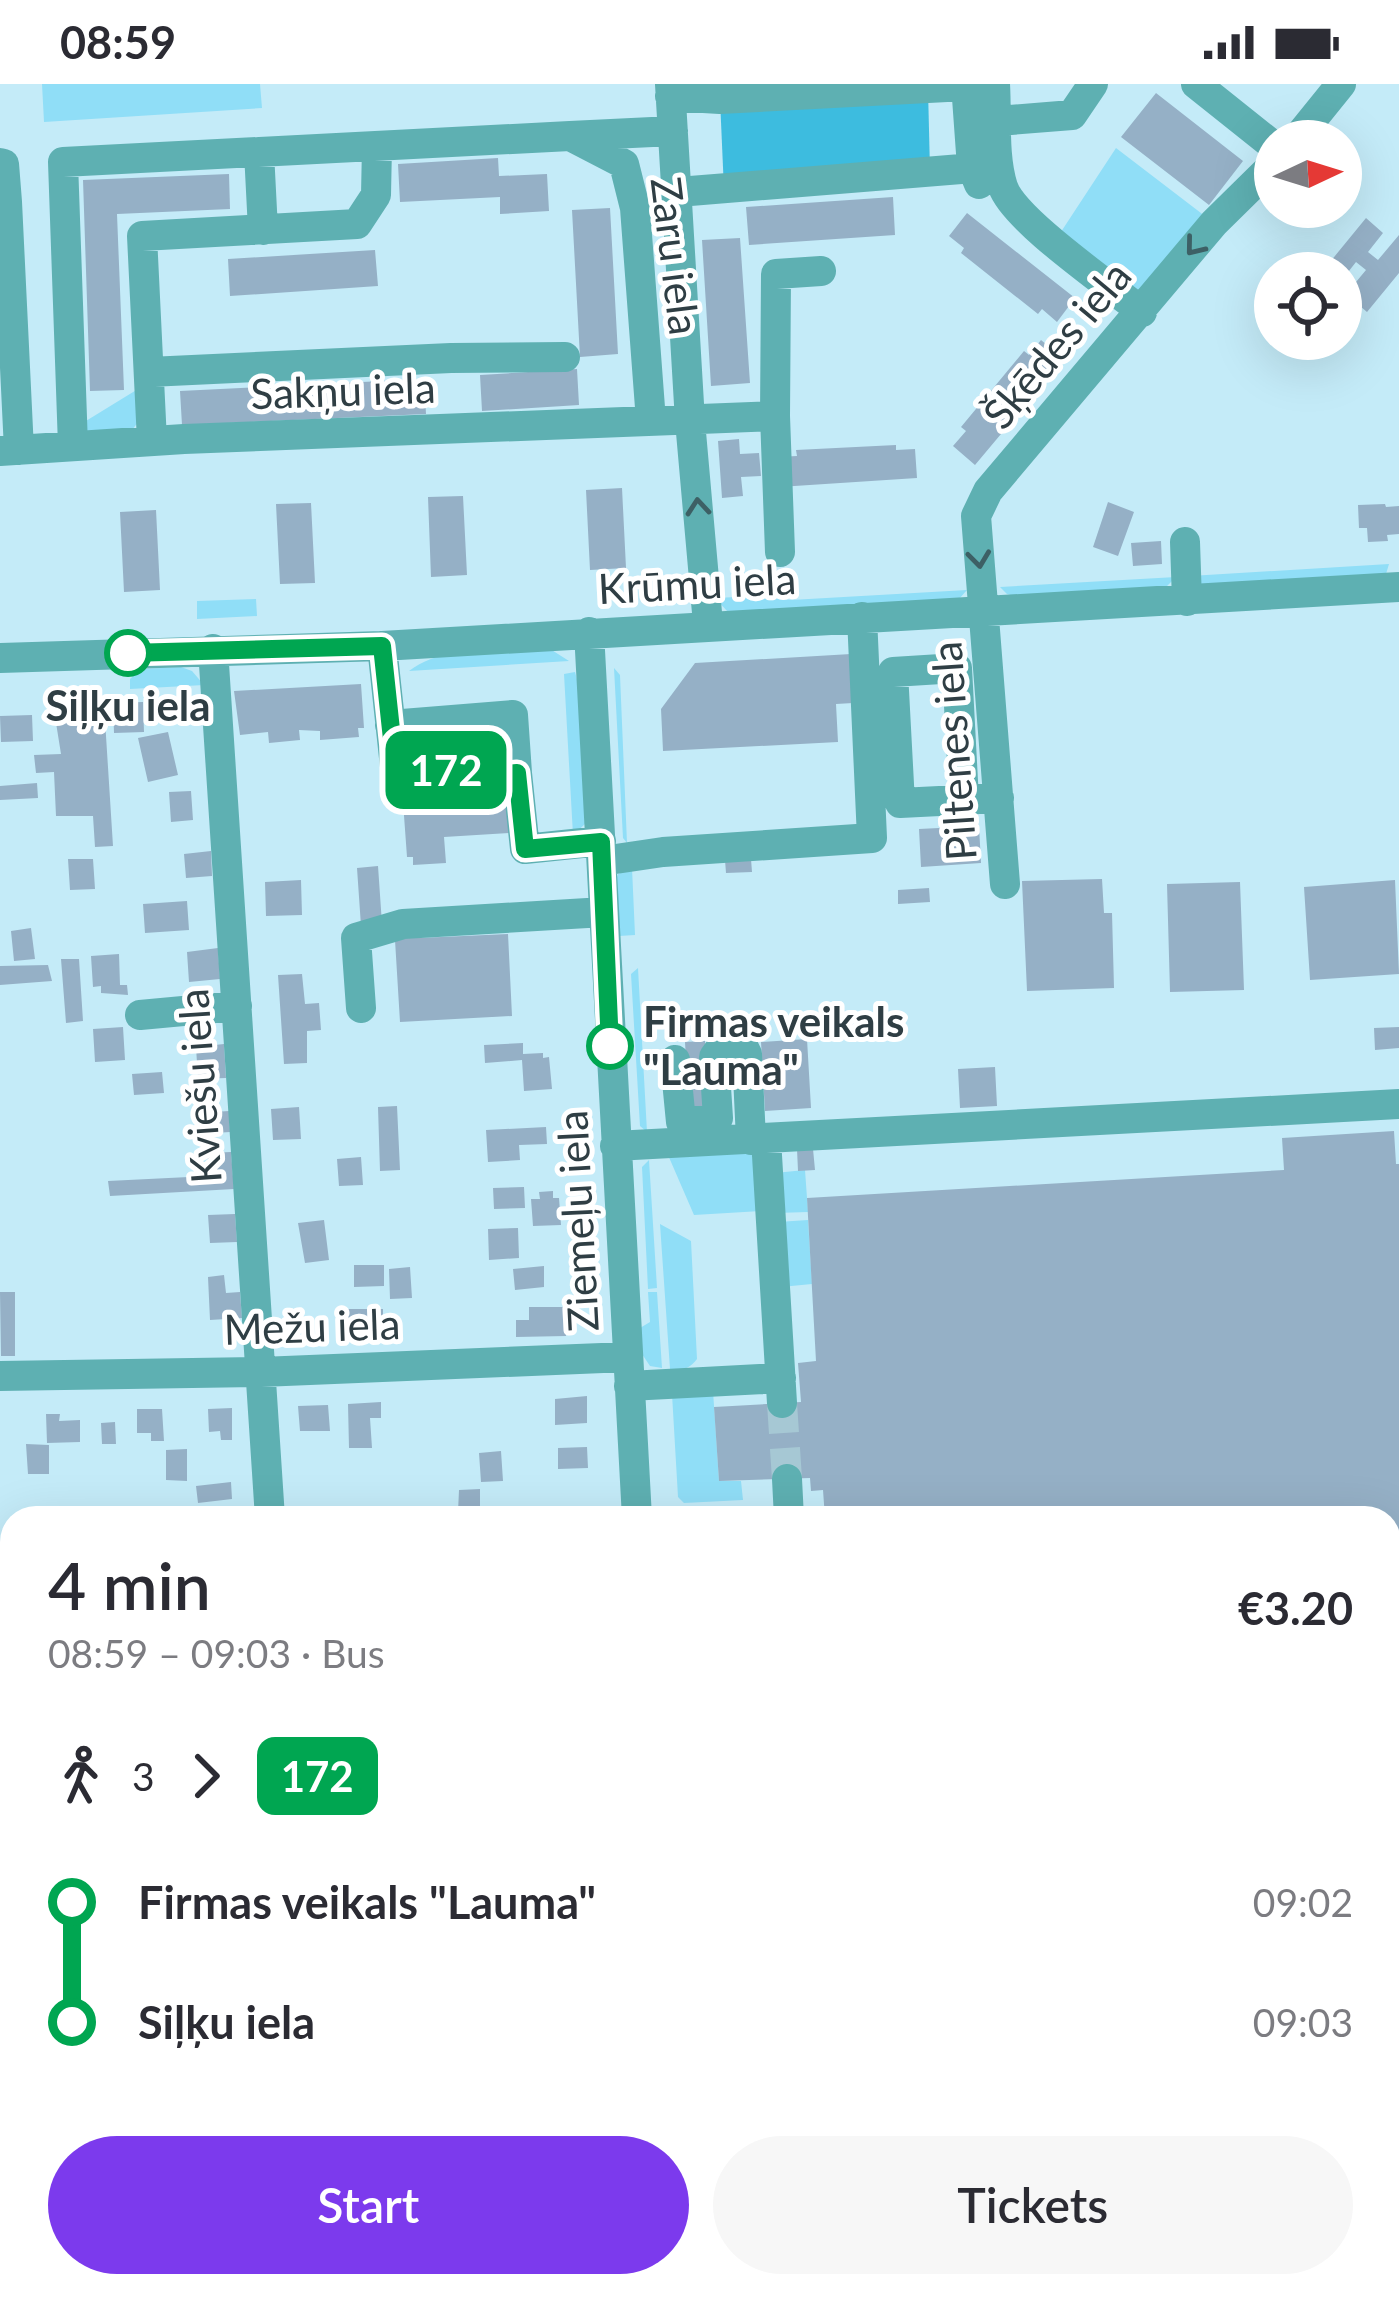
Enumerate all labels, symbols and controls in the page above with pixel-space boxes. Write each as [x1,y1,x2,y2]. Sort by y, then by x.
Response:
text: 08:59 [60,15,176,69]
north arrow [1254,120,1362,228]
map controls [1254,120,1362,360]
street label: Zaru iela [642,174,710,338]
one-way arrow [1187,234,1208,256]
street label: Šķēdes iela [972,251,1140,438]
button: locate [1254,252,1362,360]
street label: Sakņu iela [249,362,436,418]
one-way arrow [686,497,711,516]
one-way arrow [966,549,992,569]
street label: Krūmu iela [597,553,797,613]
marker: Siļķu iela [106,631,150,675]
street label: Piltenes iela [920,640,986,862]
place label: Siļķu iela [45,680,211,730]
line badge: 172 [377,731,515,809]
text: 172 [409,745,483,795]
street label: Kviešu iela [167,987,231,1185]
place label: Firmas veikals "Lauma" [643,996,904,1094]
marker: Firmas veikals "Lauma" [588,1024,632,1068]
street label: Ziemeļu iela [546,1109,608,1333]
street label: Mežu iela [223,1298,401,1354]
text: 4 min [48,1545,211,1624]
text: €3.20 [1238,1581,1353,1635]
text: 08:59 – 09:03 · Bus [48,1630,385,1676]
icon: walk [48,1743,114,1809]
icon: forward [173,1743,239,1809]
text: 172 [281,1751,354,1801]
text: 3 [132,1753,155,1799]
text: Firmas veikals "Lauma" [138,1875,596,1929]
text: 09:02 [1253,1879,1353,1925]
text: Siļķu iela [138,1995,315,2049]
text: 09:03 [1253,1999,1353,2045]
button: Start [48,2136,689,2274]
button: Tickets [713,2136,1353,2274]

